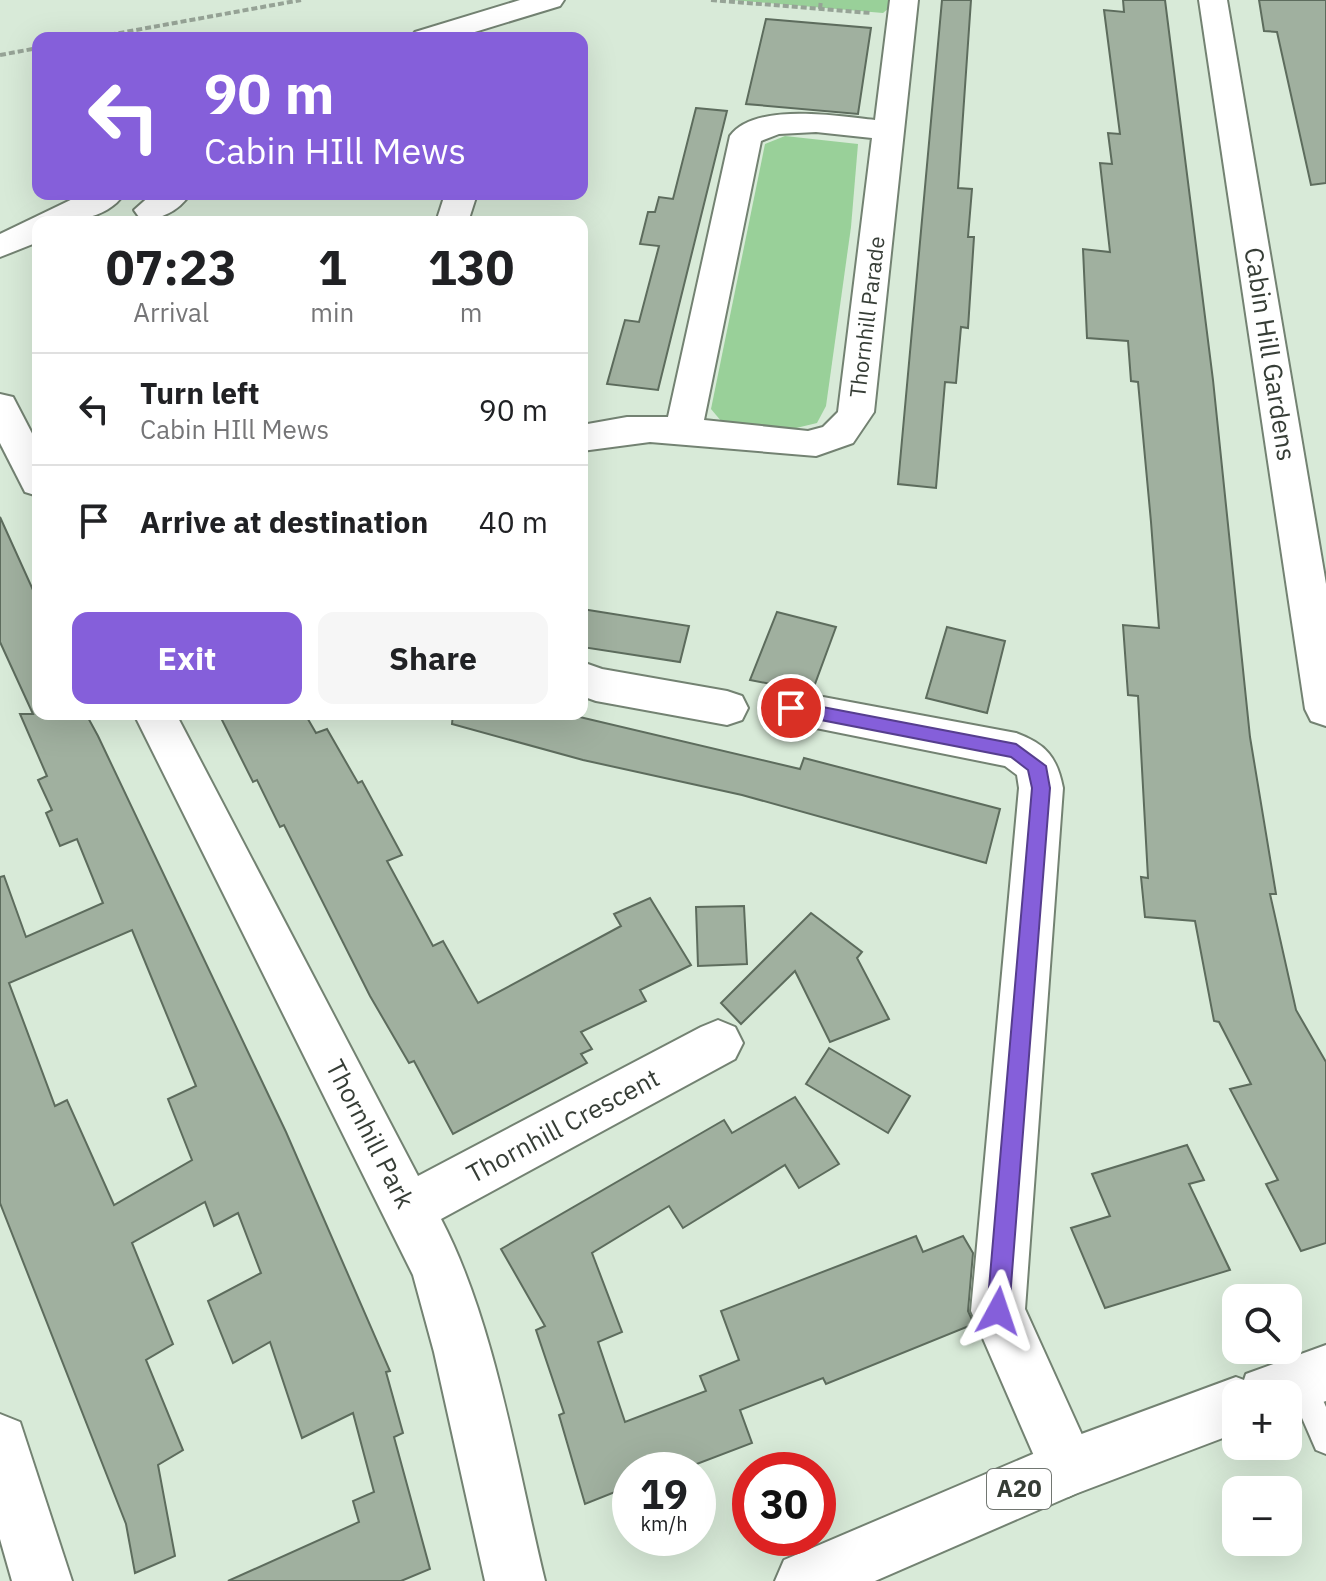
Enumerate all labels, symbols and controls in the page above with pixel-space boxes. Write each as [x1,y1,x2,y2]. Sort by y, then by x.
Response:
text: 90 m [204,57,334,129]
icon: left [72,64,176,168]
text: Cabin HIll Mews [204,127,466,174]
street label: Thornhill Parade [842,235,891,399]
text: 07:23 [106,236,237,298]
text: 1 [318,236,347,298]
text: 130 [428,236,514,298]
street label: Cabin Hill Gardens [1237,245,1305,463]
text: Arrival [133,295,209,329]
text: min [310,295,354,329]
text: m [460,295,482,329]
text: Turn left [140,373,259,412]
icon: left [72,387,116,431]
text: 90 m [479,390,548,429]
text: Cabin HIll Mews [140,412,329,446]
icon: arrive [72,499,116,543]
text: Arrive at destination [140,502,428,541]
text: 40 m [479,502,548,541]
button: Exit [72,612,302,704]
button: Share [318,612,548,704]
pin [757,674,825,742]
icon: arrive [769,686,813,730]
street label: Thornhill Park [319,1053,423,1214]
street label: Thornhill Crescent [460,1060,665,1190]
position arrow [956,1269,1040,1353]
map controls [1222,1284,1302,1556]
button: search [1222,1284,1302,1364]
button: + [1222,1380,1302,1460]
speed limit sign: 30 [732,1452,836,1556]
text: 19 [640,1468,688,1520]
road number: A20 [987,1469,1051,1509]
button: − [1222,1476,1302,1556]
text: km/h [640,1510,688,1537]

